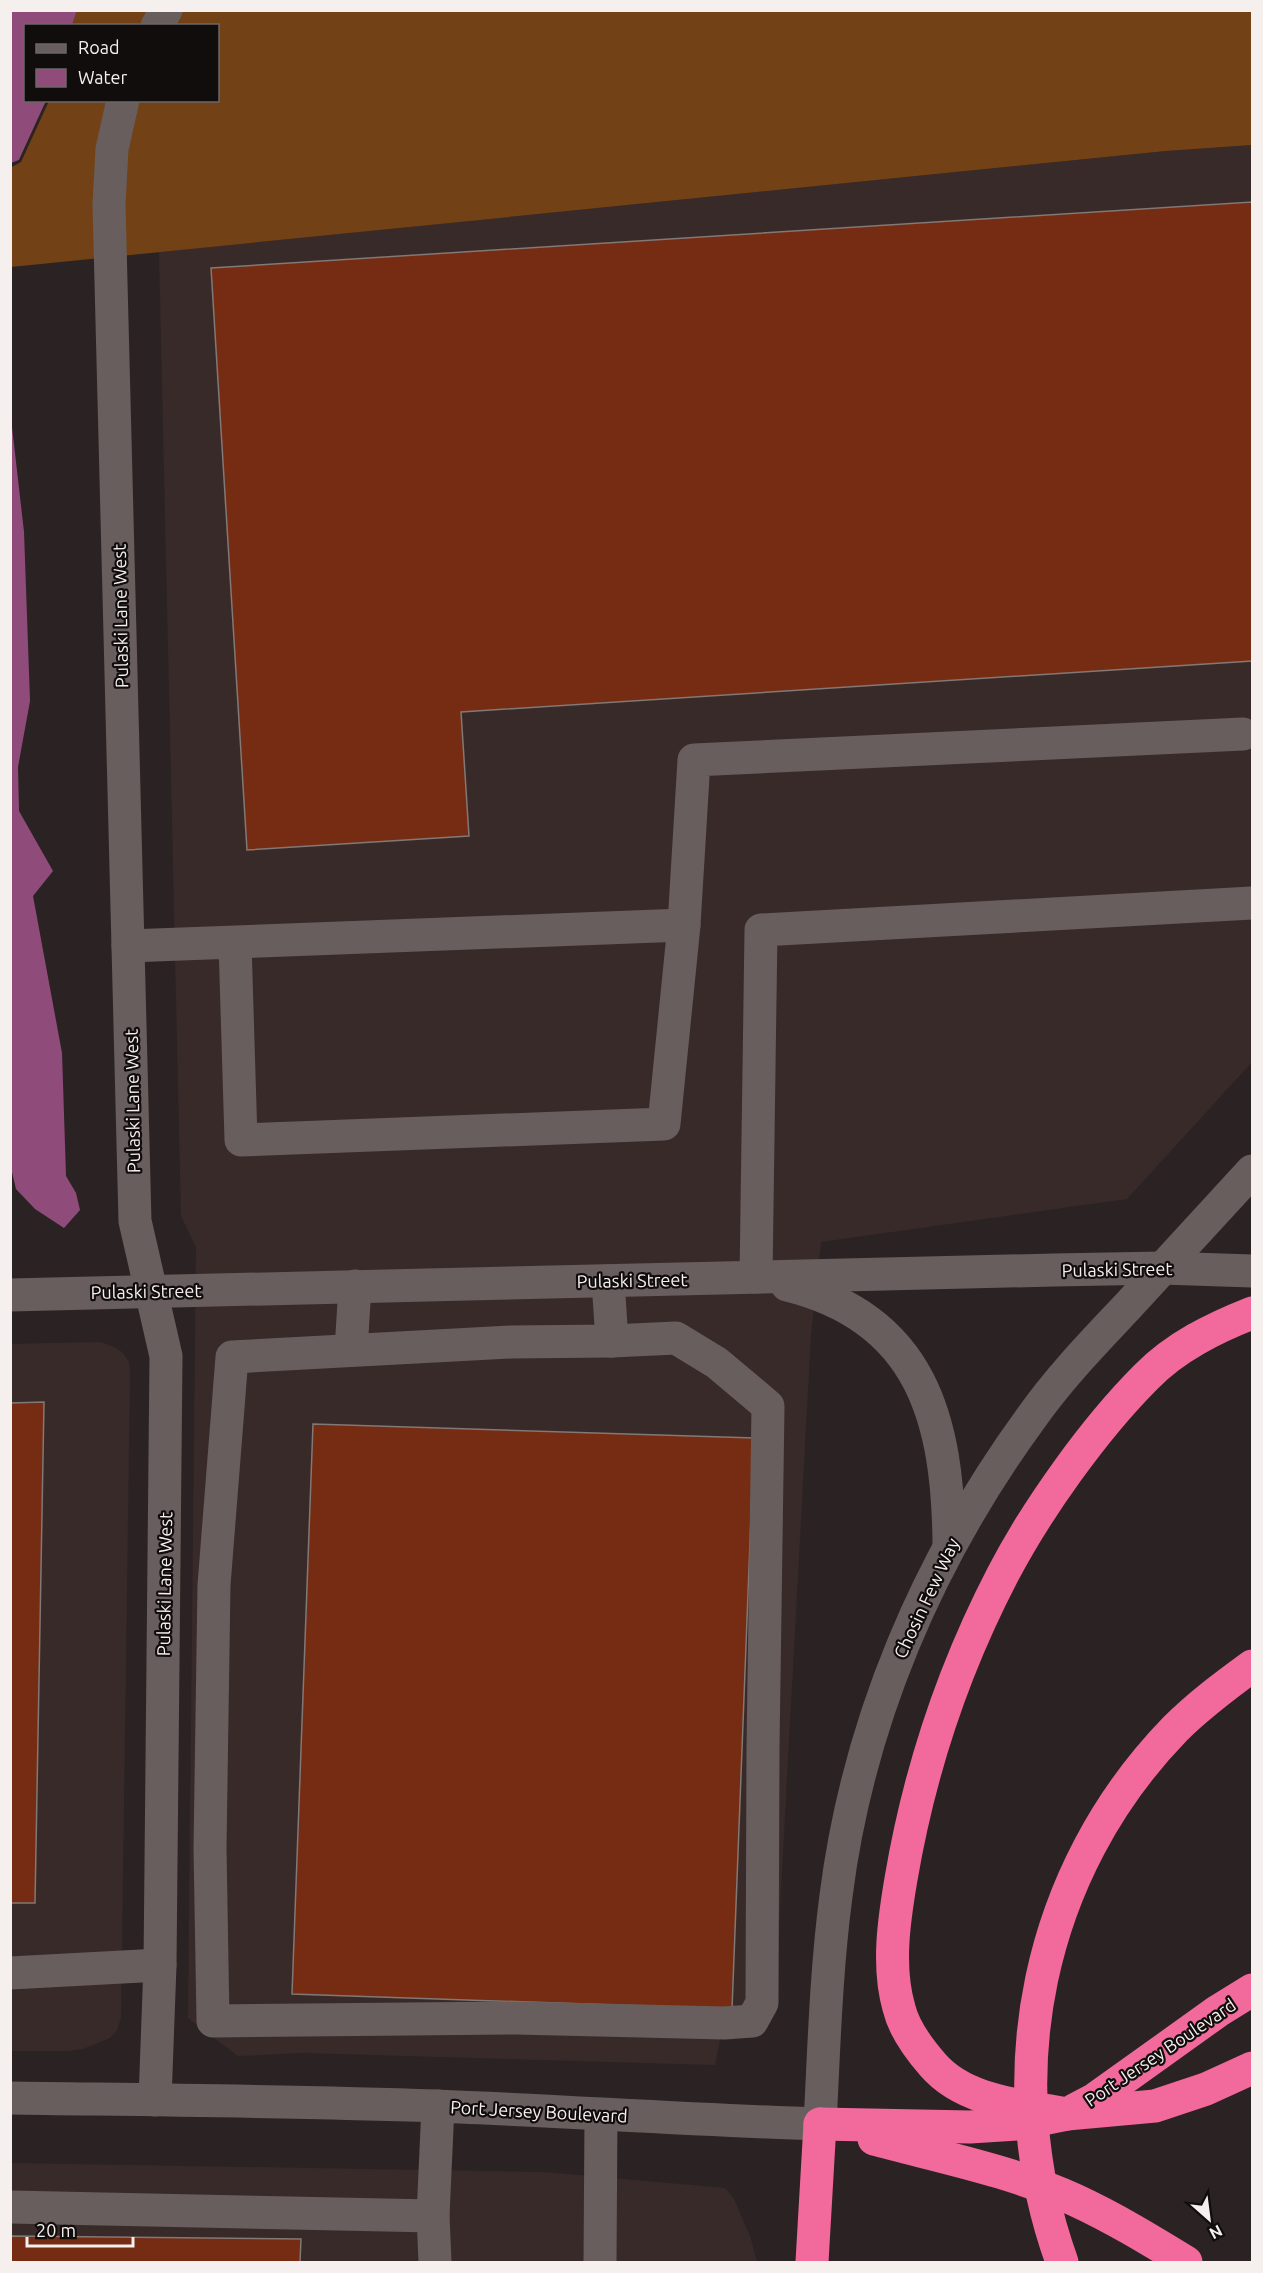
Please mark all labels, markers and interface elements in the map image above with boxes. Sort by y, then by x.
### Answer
legend [24,24,219,102]
text: Road [78,37,120,57]
text: Water [78,67,128,87]
street label: Pulaski Lane West [109,544,131,688]
street label: Pulaski Lane West [121,1029,143,1173]
street label: Pulaski Street [1061,1258,1173,1280]
street label: Pulaski Street [576,1269,688,1291]
street label: Pulaski Street [90,1280,202,1302]
street label: Pulaski Lane West [153,1512,175,1656]
street label: Chosin Few Way [889,1535,963,1661]
street label: Port Jersey Boulevard [1081,1994,1239,2110]
street label: Port Jersey Boulevard [450,2096,628,2126]
north arrow [1179,2189,1239,2249]
scale bar [27,2210,134,2248]
text: 20 m [36,2220,76,2240]
text: N [1207,2221,1226,2243]

